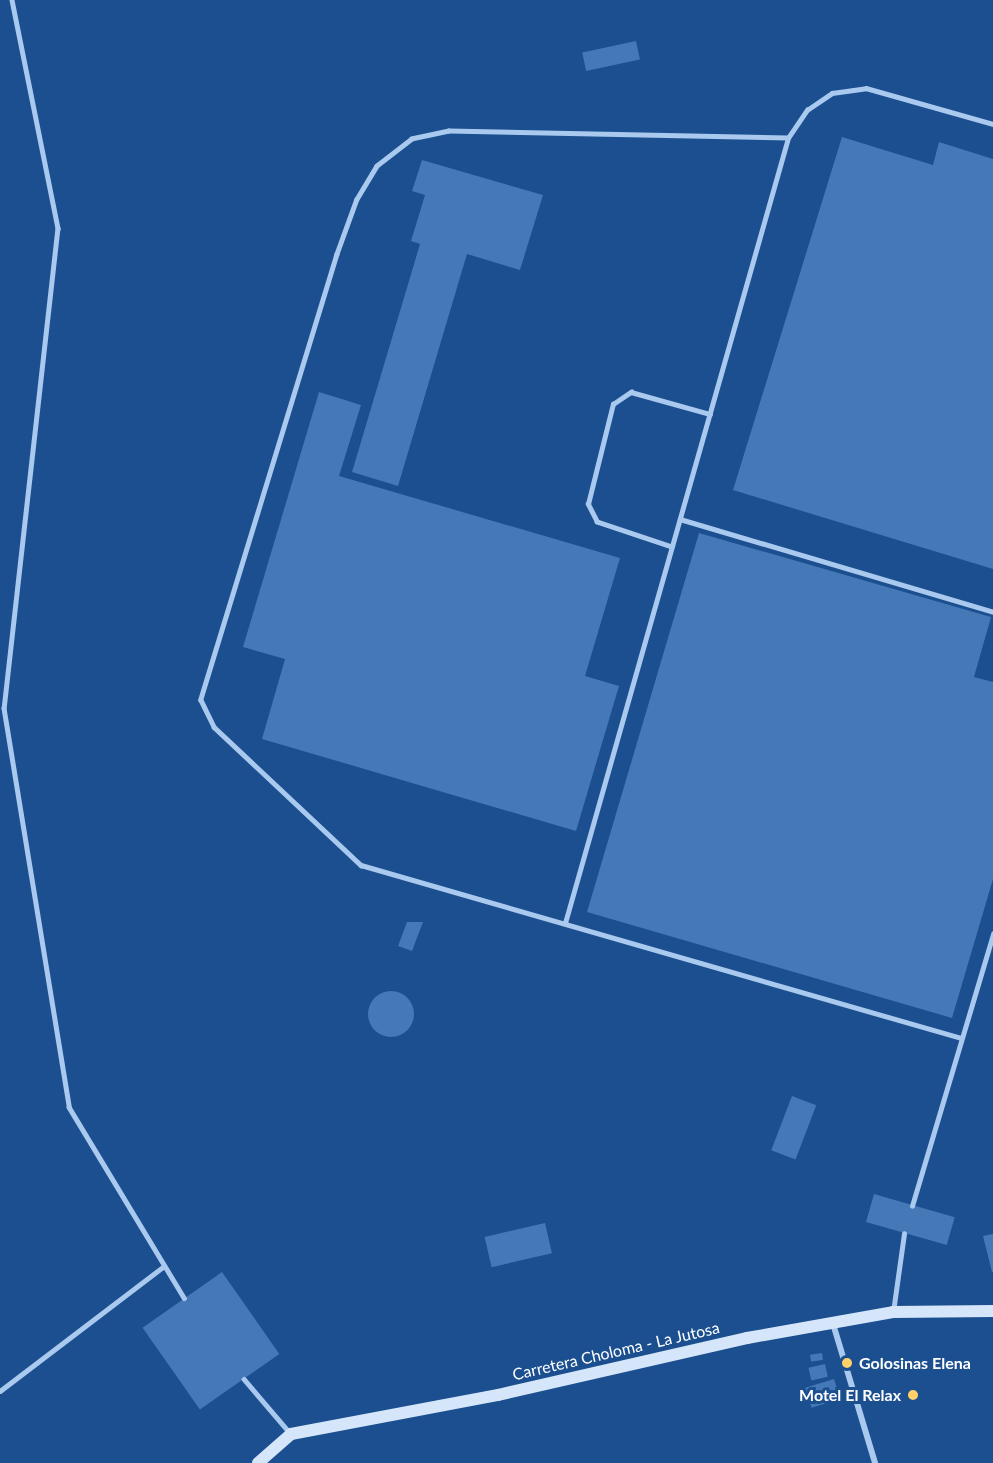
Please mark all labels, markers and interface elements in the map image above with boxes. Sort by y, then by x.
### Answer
street label: Carretera Choloma - La Jutosa [510,1318,722,1384]
place label: Golosinas Elena [859,1353,971,1373]
marker: Golosinas Elena [840,1356,854,1370]
place label: Motel El Relax [799,1385,901,1405]
marker: Motel El Relax [906,1388,920,1402]

